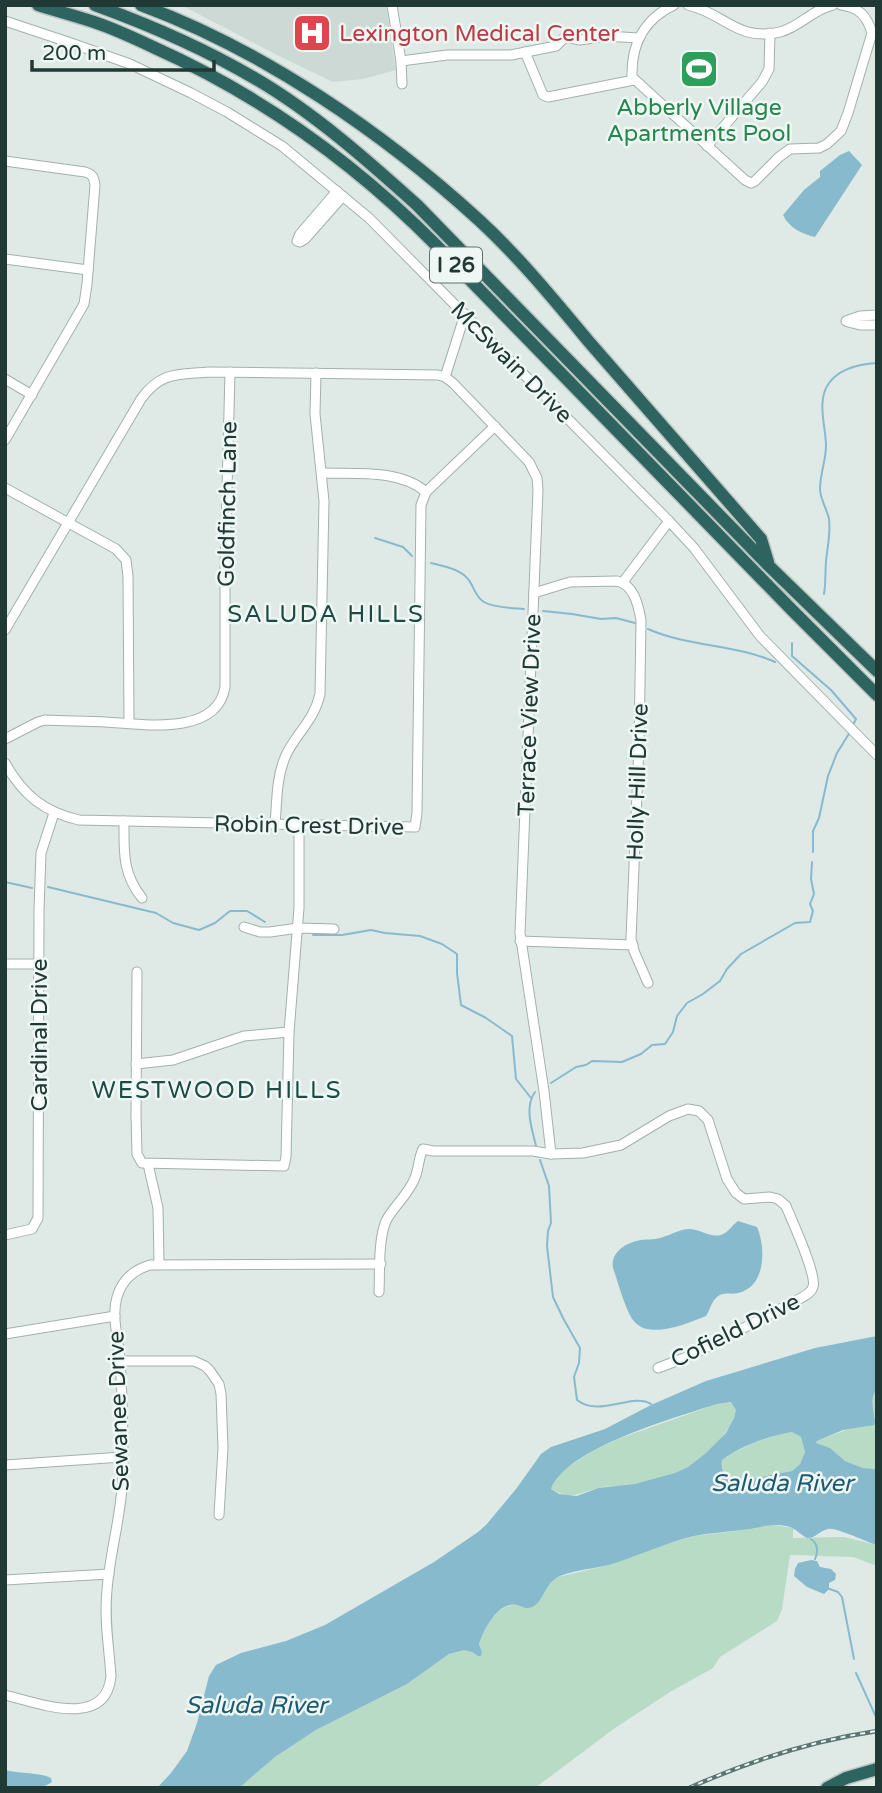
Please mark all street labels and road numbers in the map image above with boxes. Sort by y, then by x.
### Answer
road number: I 26 [430,247,482,282]
street label: McSwain Drive [445,296,578,429]
street label: Goldfinch Lane [213,421,243,587]
street label: Terrace View Drive [512,613,548,817]
street label: Holly Hill Drive [621,703,655,861]
street label: Robin Crest Drive [214,810,404,842]
street label: Cardinal Drive [26,959,54,1111]
street label: Cofield Drive [666,1288,805,1374]
street label: Sewanee Drive [102,1330,136,1492]

